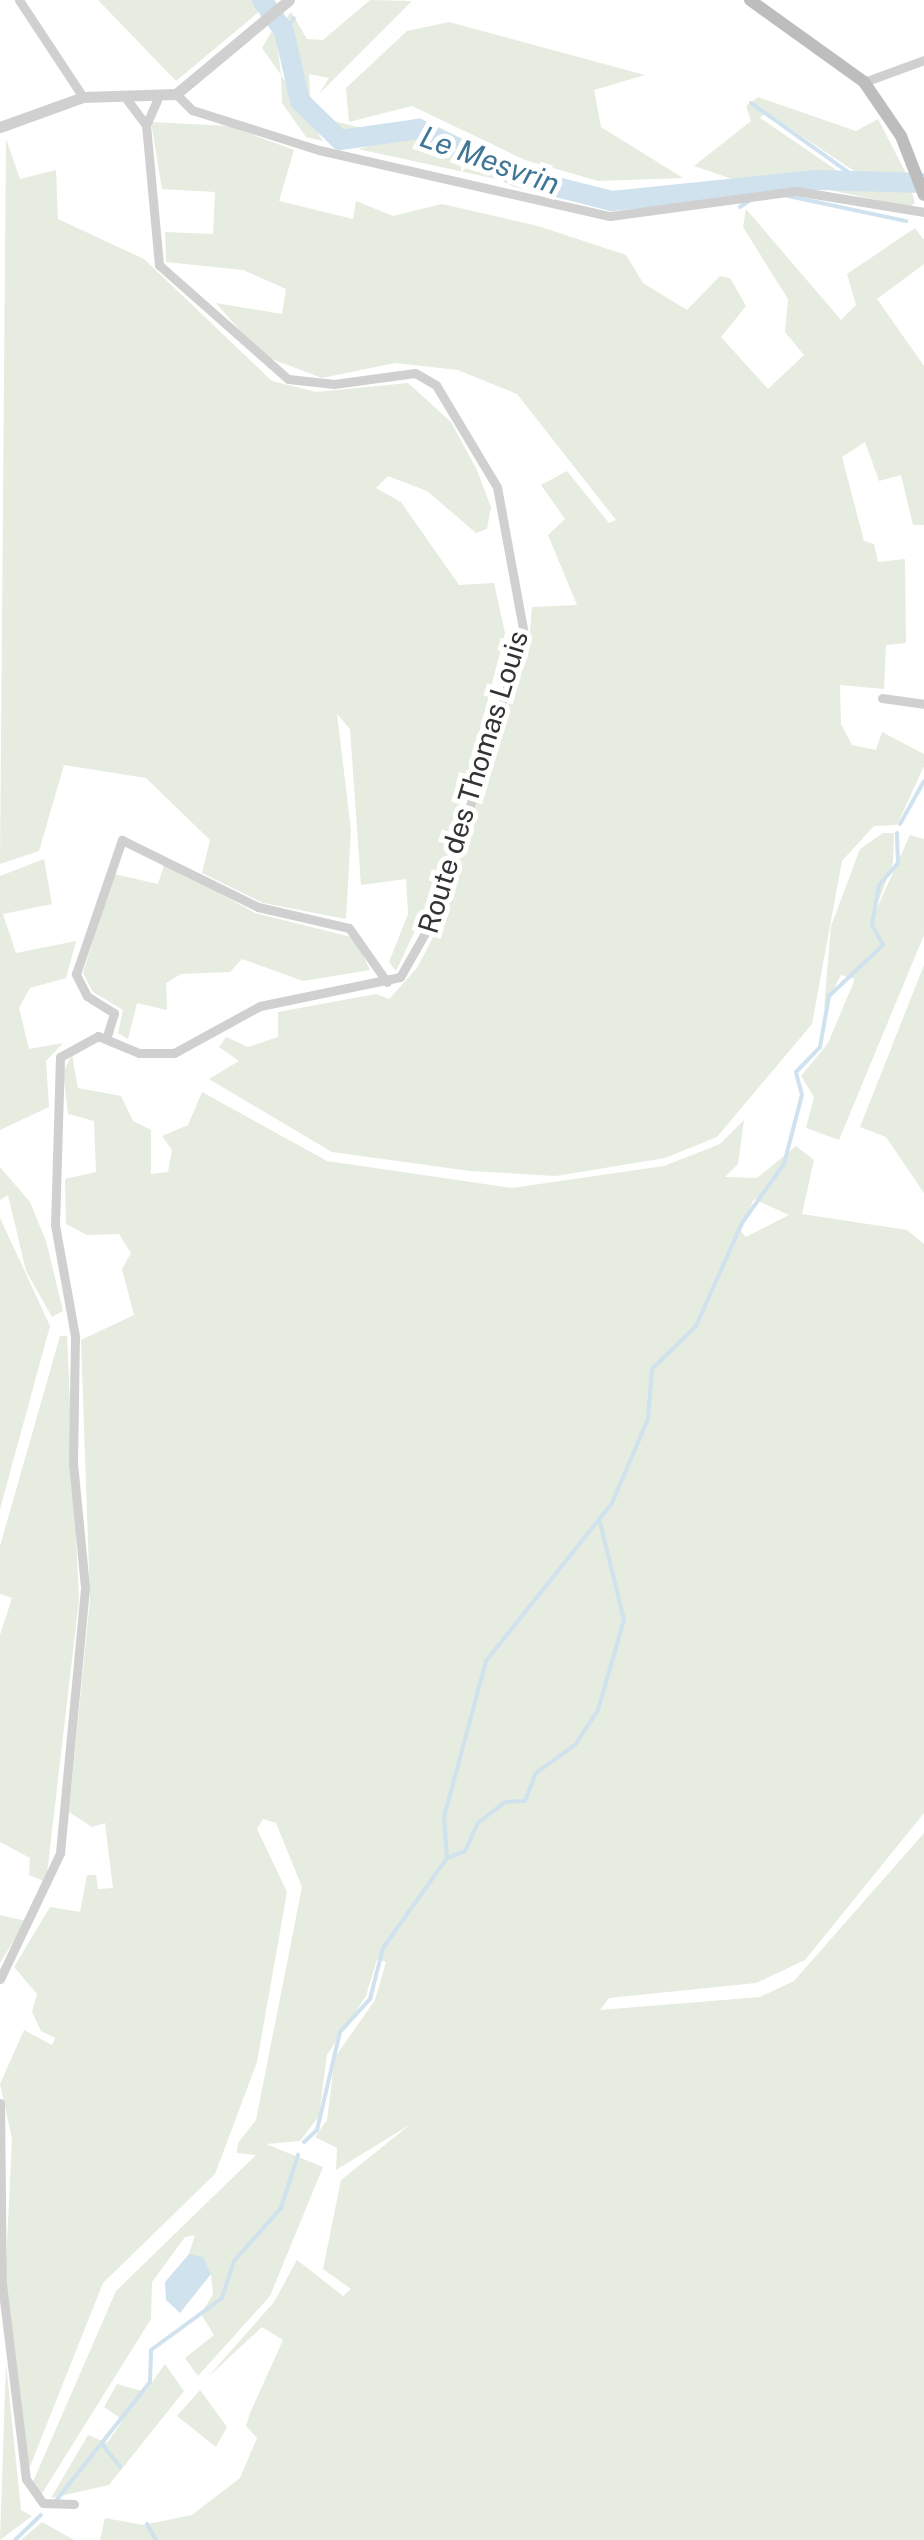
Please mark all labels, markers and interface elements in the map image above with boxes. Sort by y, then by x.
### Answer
water label: Le Mesvrin [415,118,565,202]
street label: Route des Thomas Louis [411,626,535,938]

